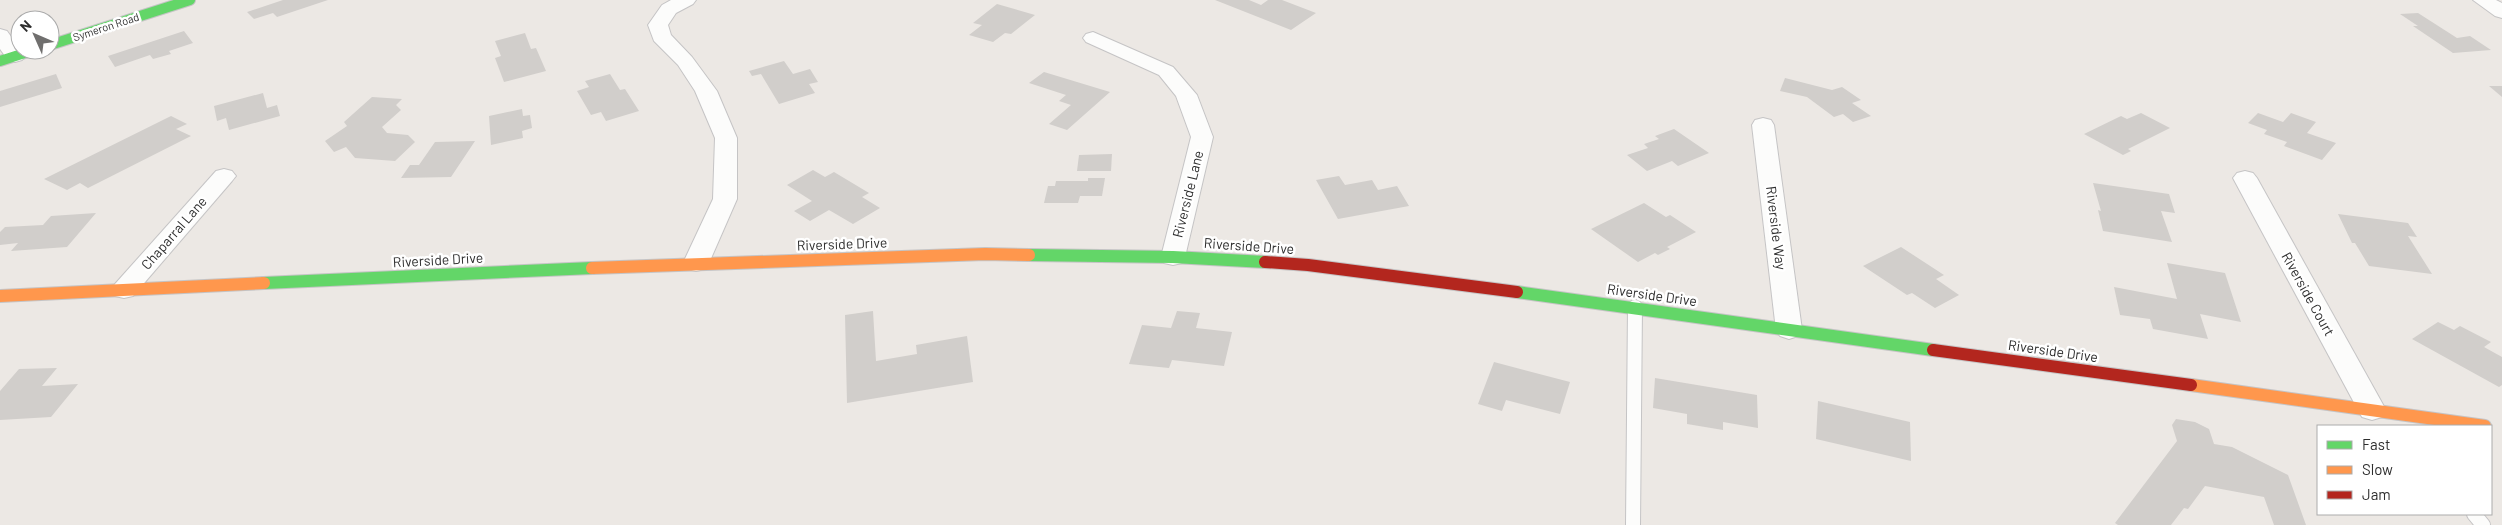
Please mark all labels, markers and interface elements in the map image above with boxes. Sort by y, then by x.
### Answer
north arrow [10,10,60,60]
street label: Symeron Road [71,10,141,43]
text: N [16,16,35,35]
street label: Riverside Lane [1168,149,1207,239]
street label: Riverside Way [1763,185,1790,271]
street label: Chaparral Lane [137,193,210,273]
street label: Riverside Drive [796,233,887,254]
street label: Riverside Drive [1203,234,1295,257]
street label: Riverside Drive [392,249,484,270]
street label: Riverside Court [2278,249,2338,339]
street label: Riverside Drive [1606,280,1698,309]
street label: Riverside Drive [2007,336,2099,365]
legend [2317,425,2492,515]
text: Fast [2362,435,2390,453]
text: Slow [2362,460,2393,478]
text: Jam [2362,485,2391,503]

